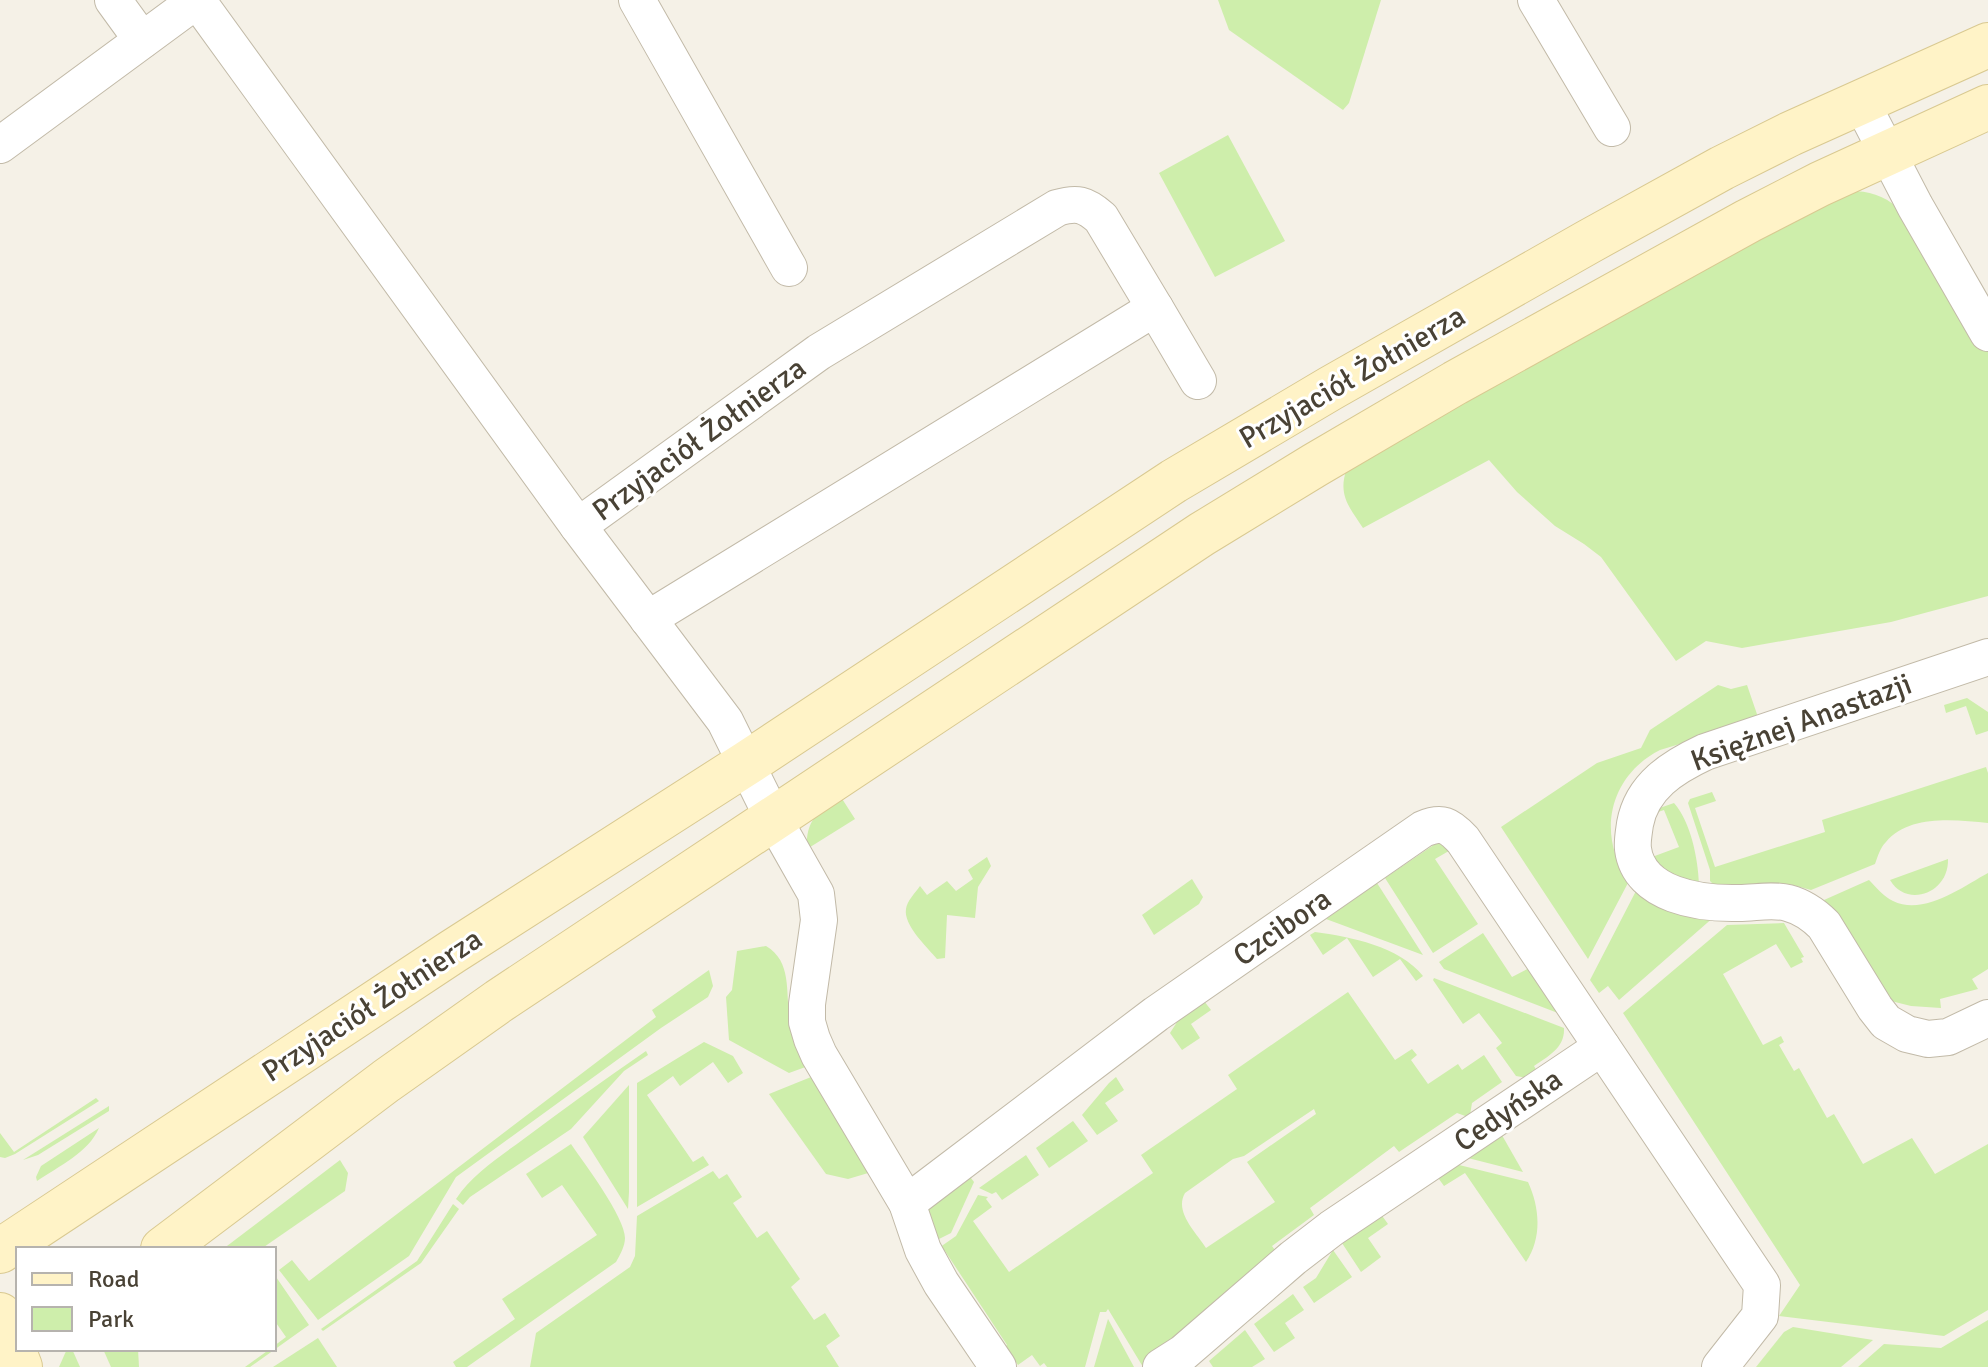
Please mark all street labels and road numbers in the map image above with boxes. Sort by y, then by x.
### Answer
street label: Przyjaciół Żołnierza [1233,298,1472,457]
street label: Przyjaciół Żołnierza [585,350,813,529]
street label: Księżnej Anastazji [1686,665,1917,780]
street label: Czcibora [1226,880,1338,974]
street label: Przyjaciół Żołnierza [255,921,489,1090]
street label: Cedyńska [1447,1061,1569,1160]

